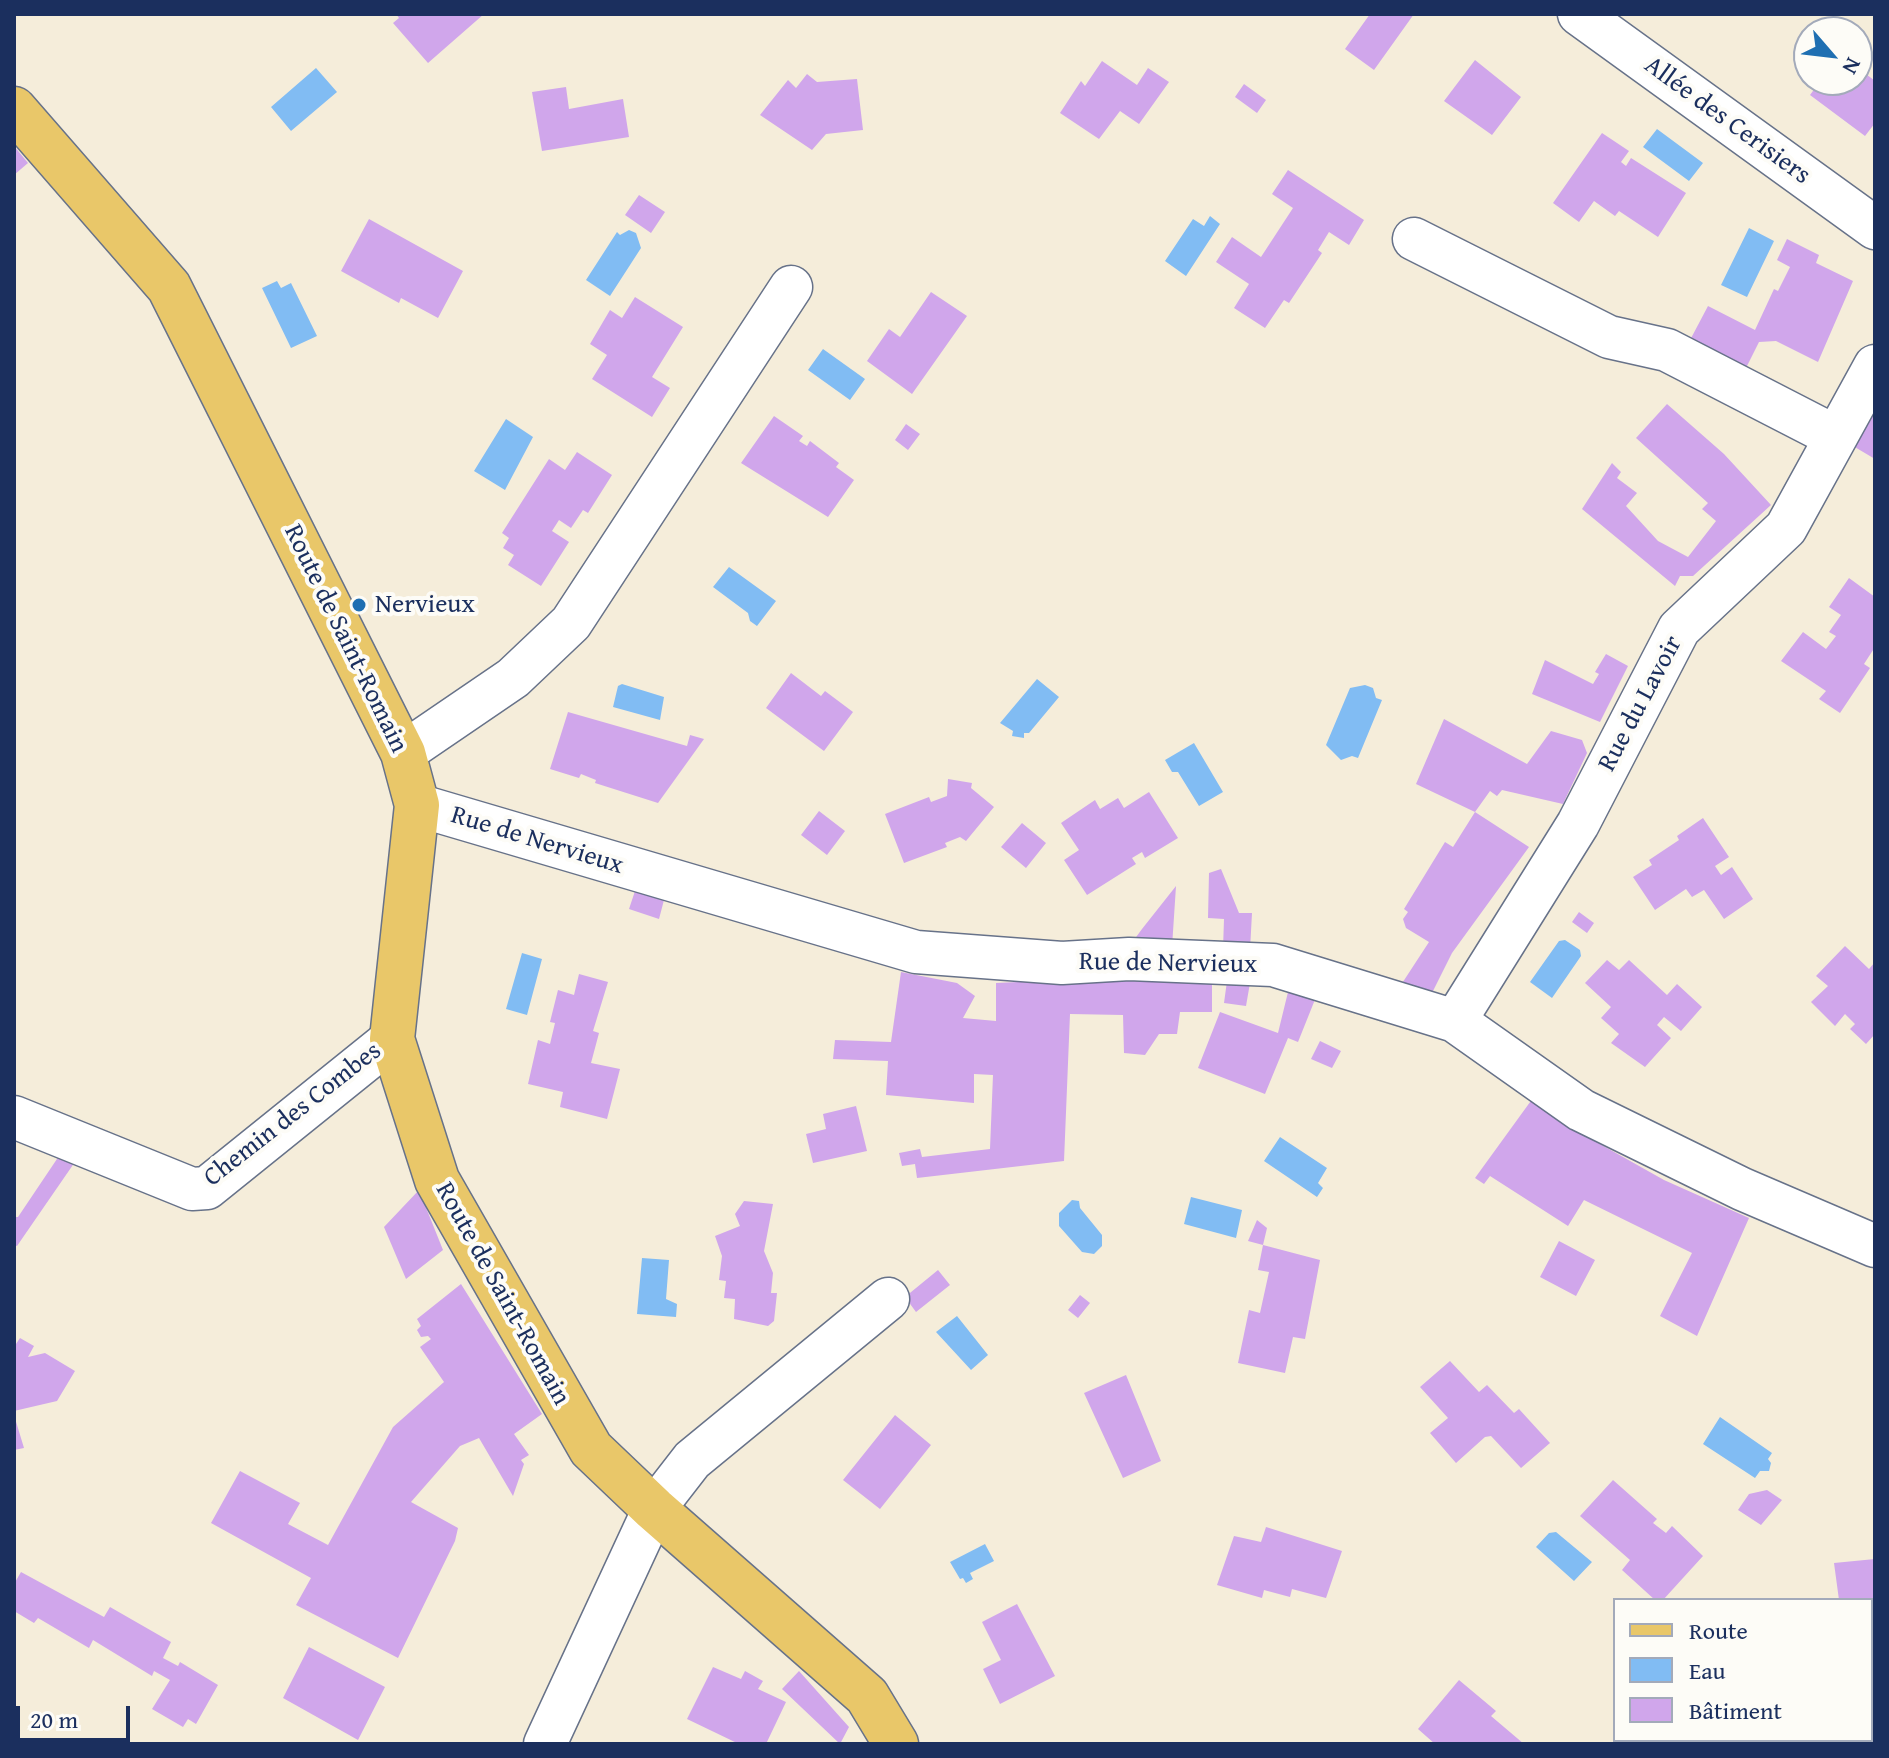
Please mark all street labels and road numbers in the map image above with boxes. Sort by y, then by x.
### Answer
street label: Allée des Cerisiers [1638,50,1816,192]
street label: Route de Saint-Romain [276,520,414,758]
street label: Rue du Lavoir [1592,631,1690,777]
street label: Rue de Nervieux [447,800,627,882]
street label: Rue de Nervieux [1079,947,1257,981]
street label: Chemin des Combes [198,1036,388,1194]
street label: Route de Saint-Romain [428,1177,576,1411]

